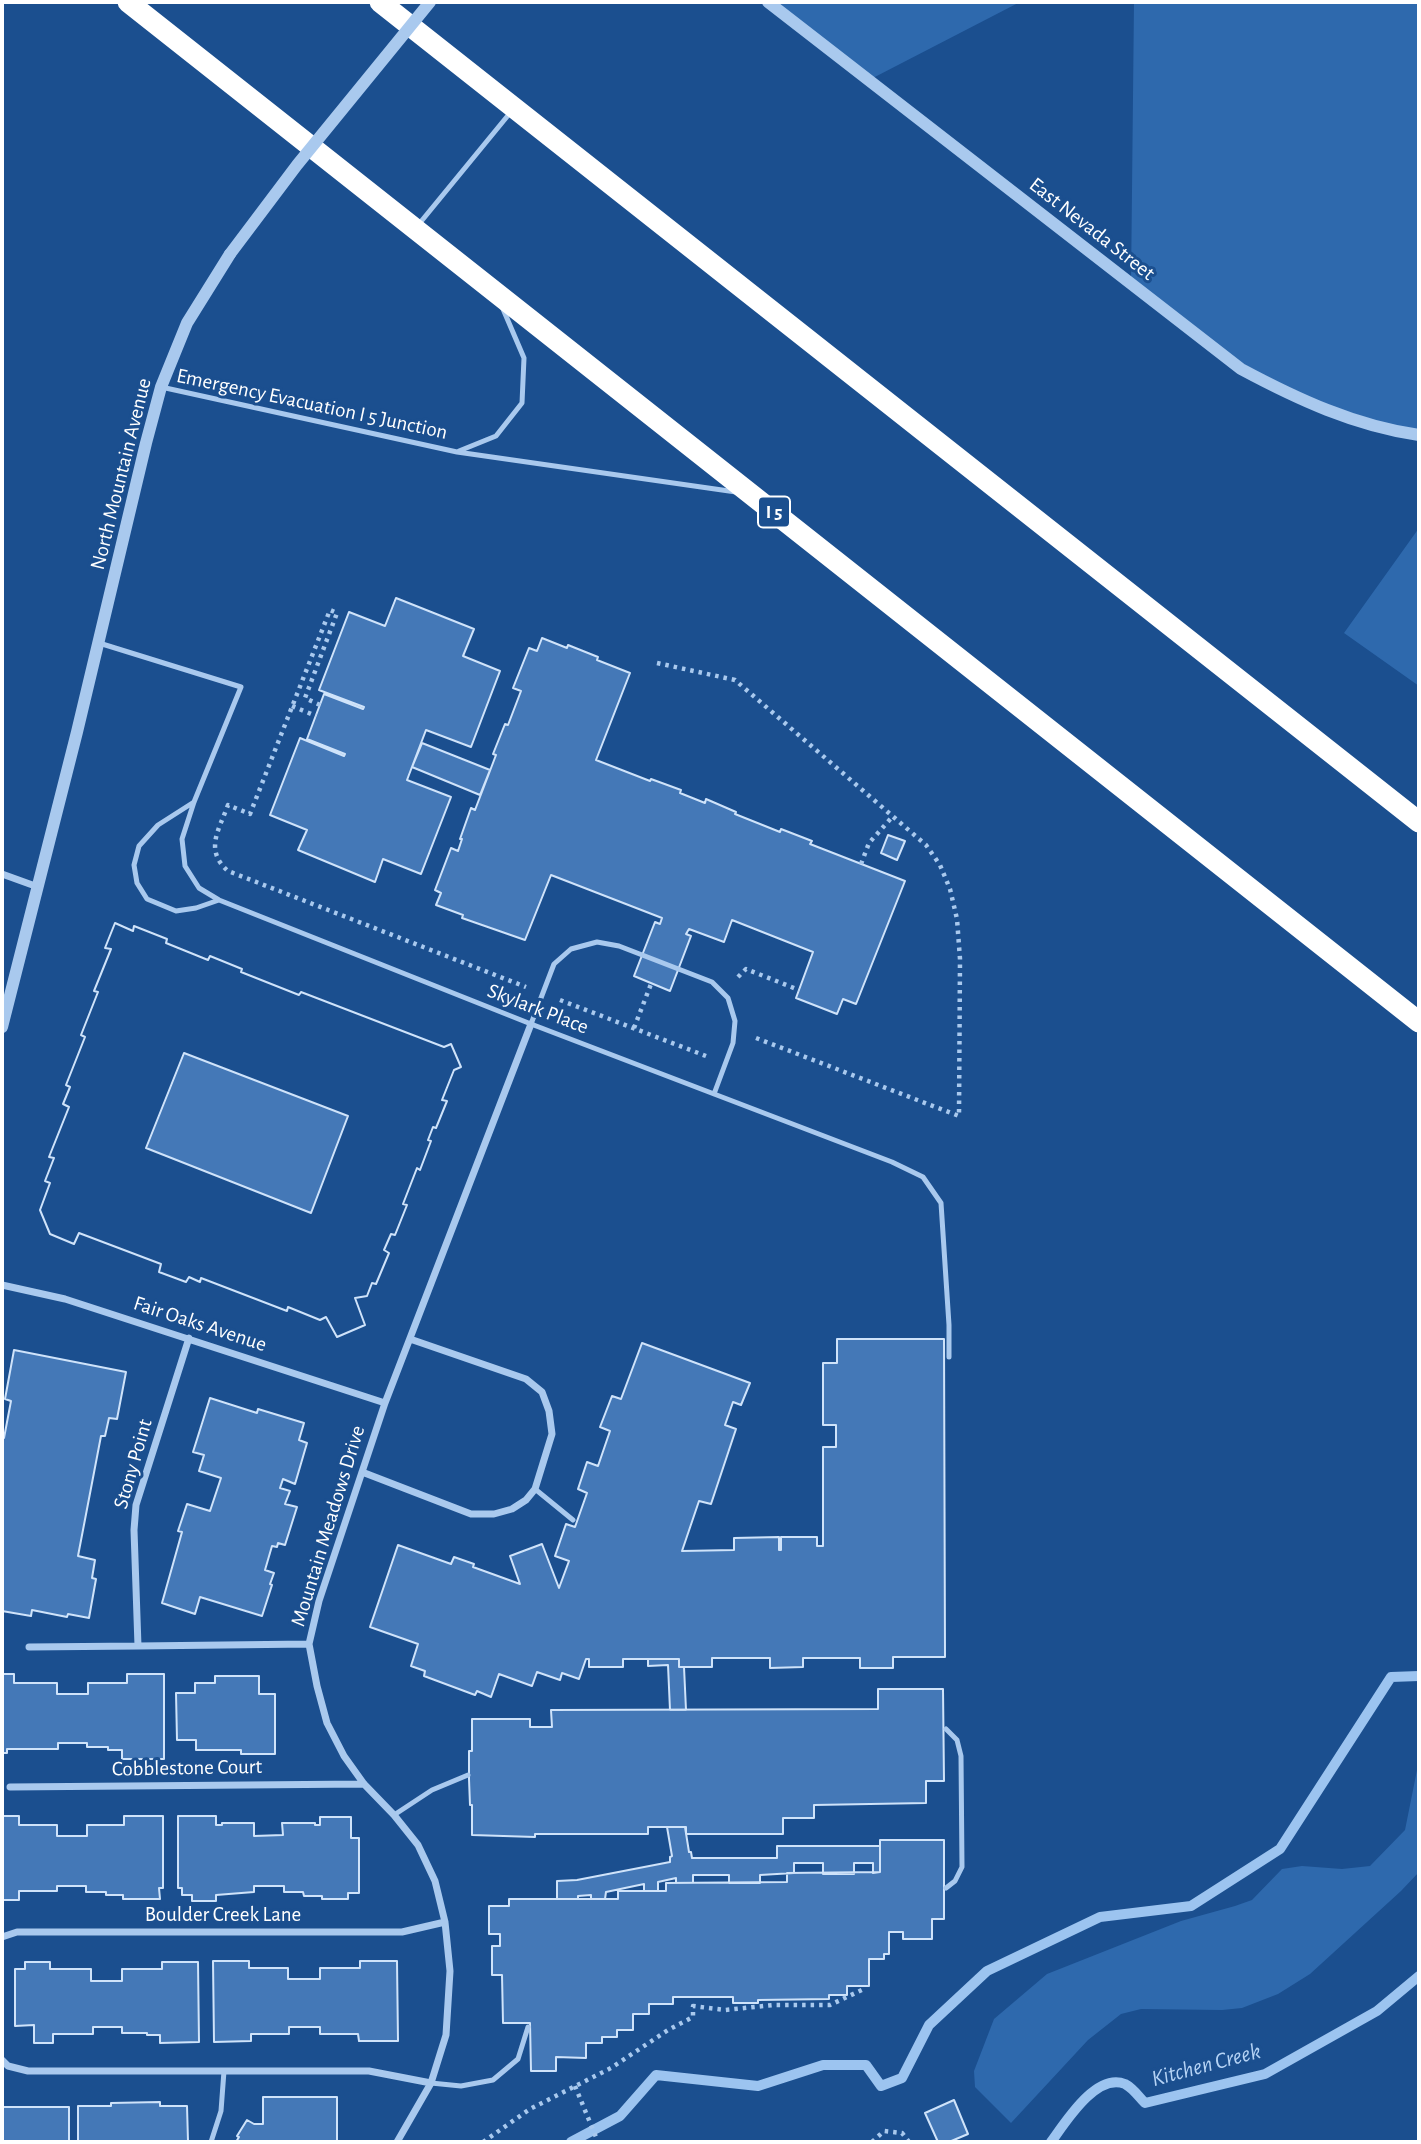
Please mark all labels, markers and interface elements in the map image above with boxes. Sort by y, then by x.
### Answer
street label: East Nevada Street [1024,172,1160,286]
street label: Emergency Evacuation I 5 Junction [174,363,450,445]
street label: North Mountain Avenue [85,376,157,572]
road number: I 5 [758,496,790,527]
street label: Skylark Place [484,978,592,1040]
street label: Fair Oaks Avenue [130,1291,270,1357]
street label: Stony Point [108,1416,158,1512]
street label: Mountain Meadows Drive [285,1422,371,1630]
street label: Cobblestone Court [112,1754,262,1782]
street label: Boulder Creek Lane [145,1902,301,1928]
water label: Kitchen Creek [1148,2037,1264,2093]

